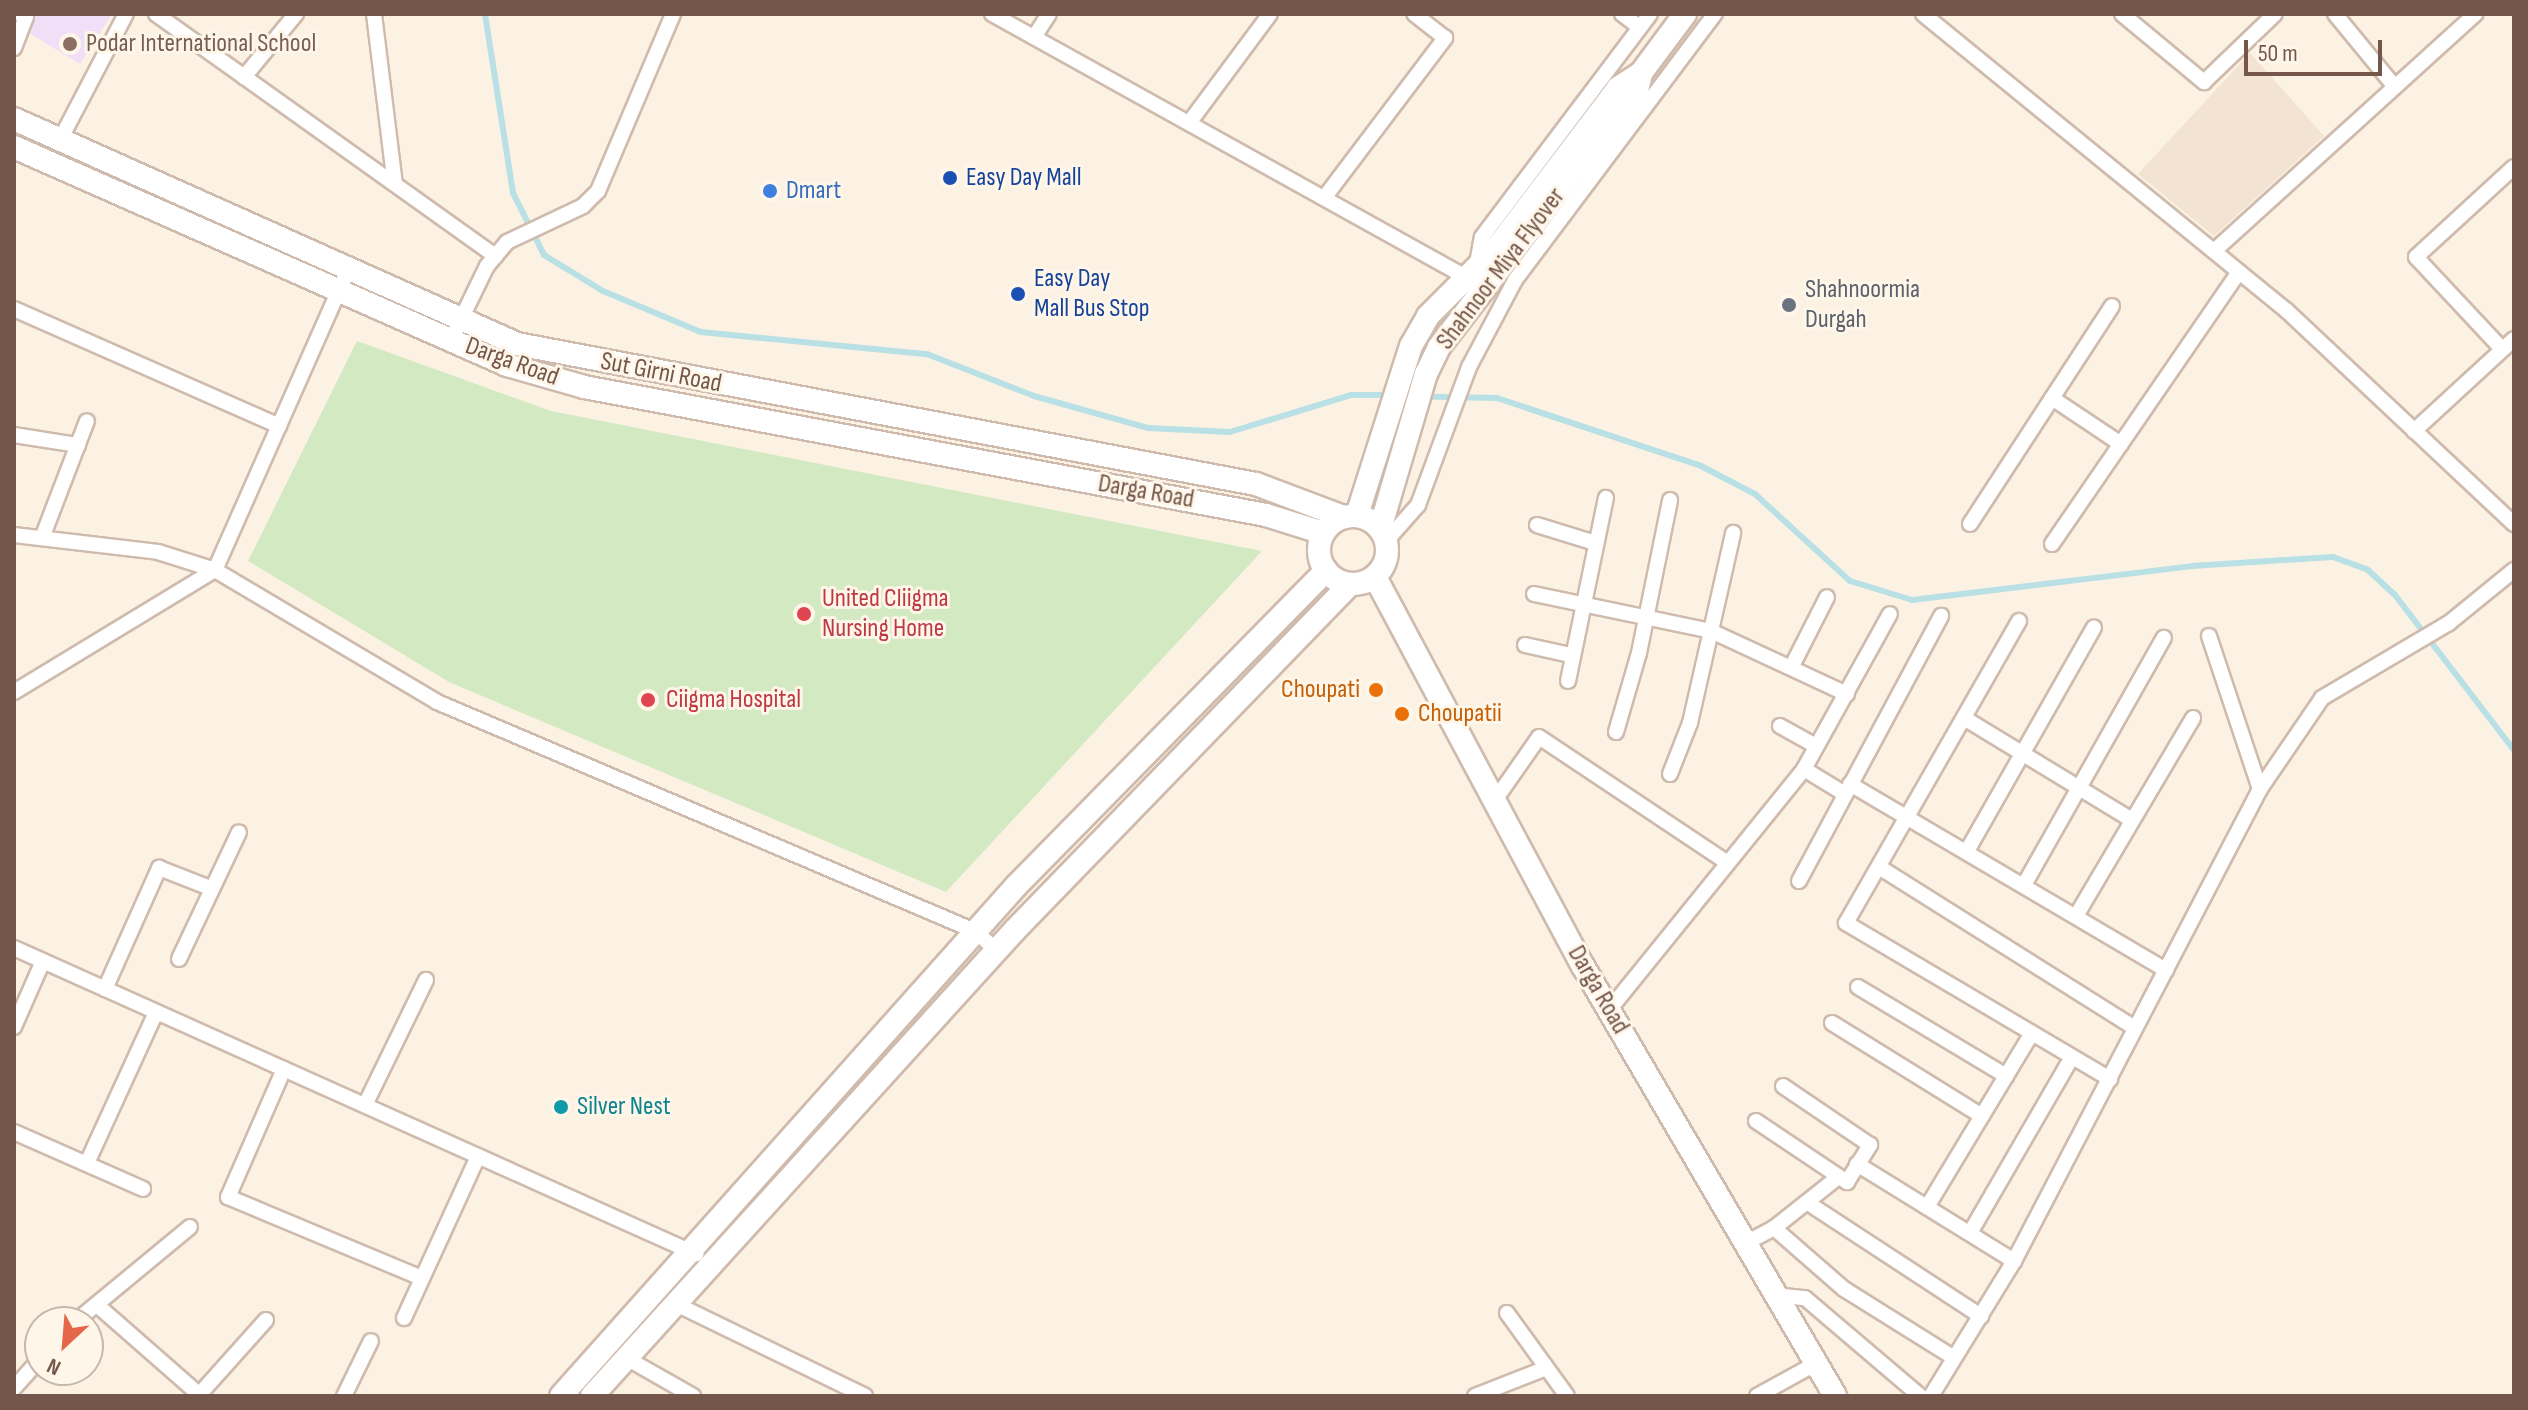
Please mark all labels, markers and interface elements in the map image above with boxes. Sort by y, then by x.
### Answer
scale bar [2248,24,2386,74]
place label: Podar International School [86,28,316,60]
marker: Podar International School [61,35,79,53]
text: 50 m [2258,39,2298,68]
place label: Easy Day Mall [966,162,1081,194]
marker: Easy Day Mall [941,169,959,187]
place label: Dmart [786,175,841,207]
marker: Dmart [761,182,779,200]
street label: Shahnoor Miya Flyover [1430,182,1572,356]
place label: Easy Day Mall Bus Stop [1034,263,1150,324]
place label: Shahnoormia Durgah [1805,274,1920,336]
marker: Easy Day Mall Bus Stop [1009,285,1027,303]
marker: Shahnoormia Durgah [1780,296,1798,314]
street label: Darga Road [461,331,563,393]
street label: Sut Girni Road [598,346,724,400]
street label: Darga Road [1096,468,1196,516]
place label: United CIiigma Nursing Home [822,583,949,644]
marker: United CIiigma Nursing Home [793,603,815,625]
place label: Choupati [1281,674,1360,706]
marker: Choupati [1367,681,1385,699]
place label: Ciigma Hospital [666,684,801,716]
marker: Ciigma Hospital [637,689,659,711]
place label: Choupatii [1418,698,1502,730]
marker: Choupatii [1393,705,1411,723]
street label: Darga Road [1560,940,1636,1040]
place label: Silver Nest [577,1091,671,1123]
marker: Silver Nest [552,1098,570,1116]
north arrow [24,1306,104,1386]
text: N [43,1352,65,1381]

